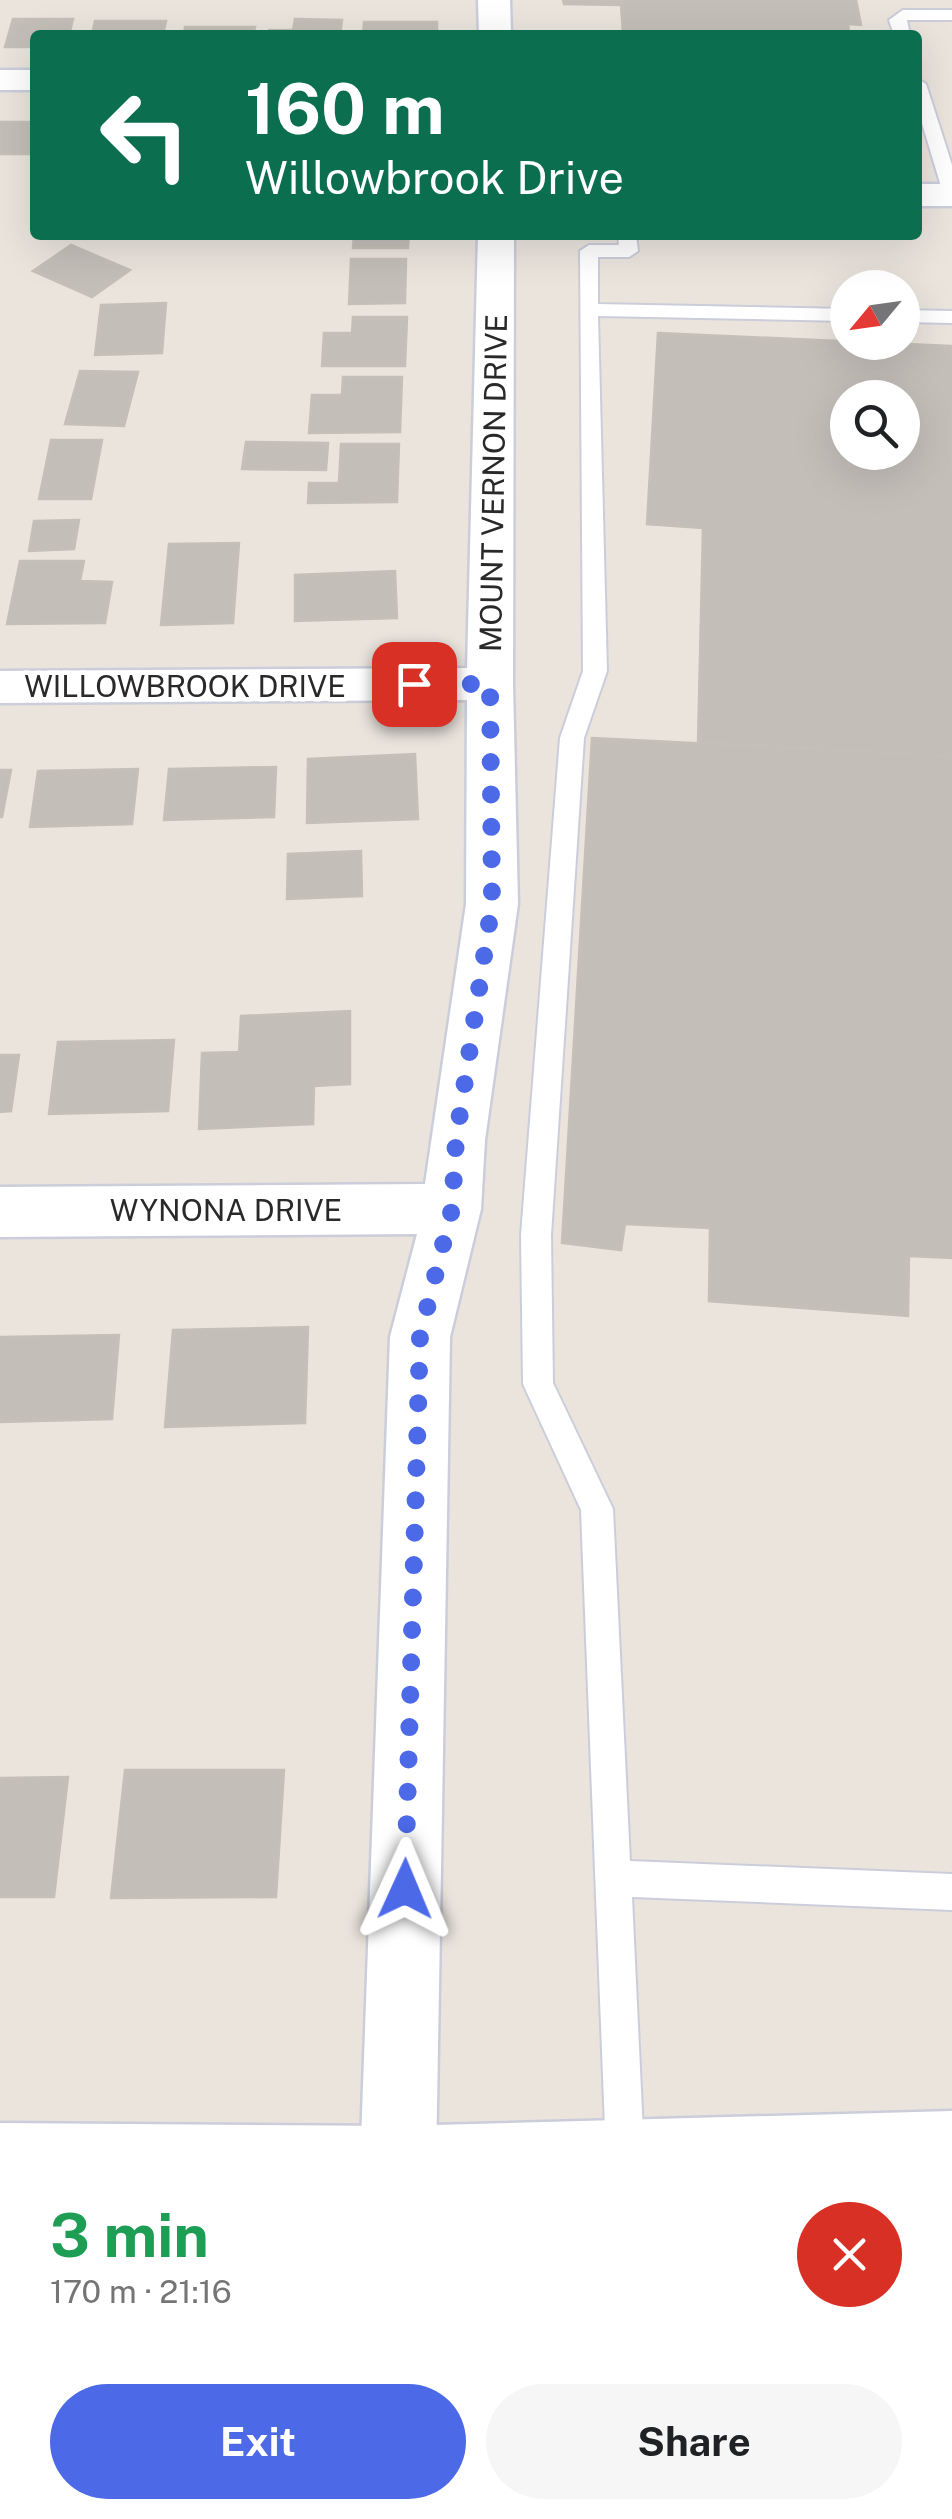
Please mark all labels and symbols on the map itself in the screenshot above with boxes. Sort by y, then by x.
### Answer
north arrow [830,270,920,360]
street label: MOUNT VERNON DRIVE [472,314,514,652]
pin [372,642,457,727]
street label: WILLOWBROOK DRIVE [24,668,346,704]
street label: WYNONA DRIVE [110,1192,342,1228]
position arrow [353,1837,457,1941]

